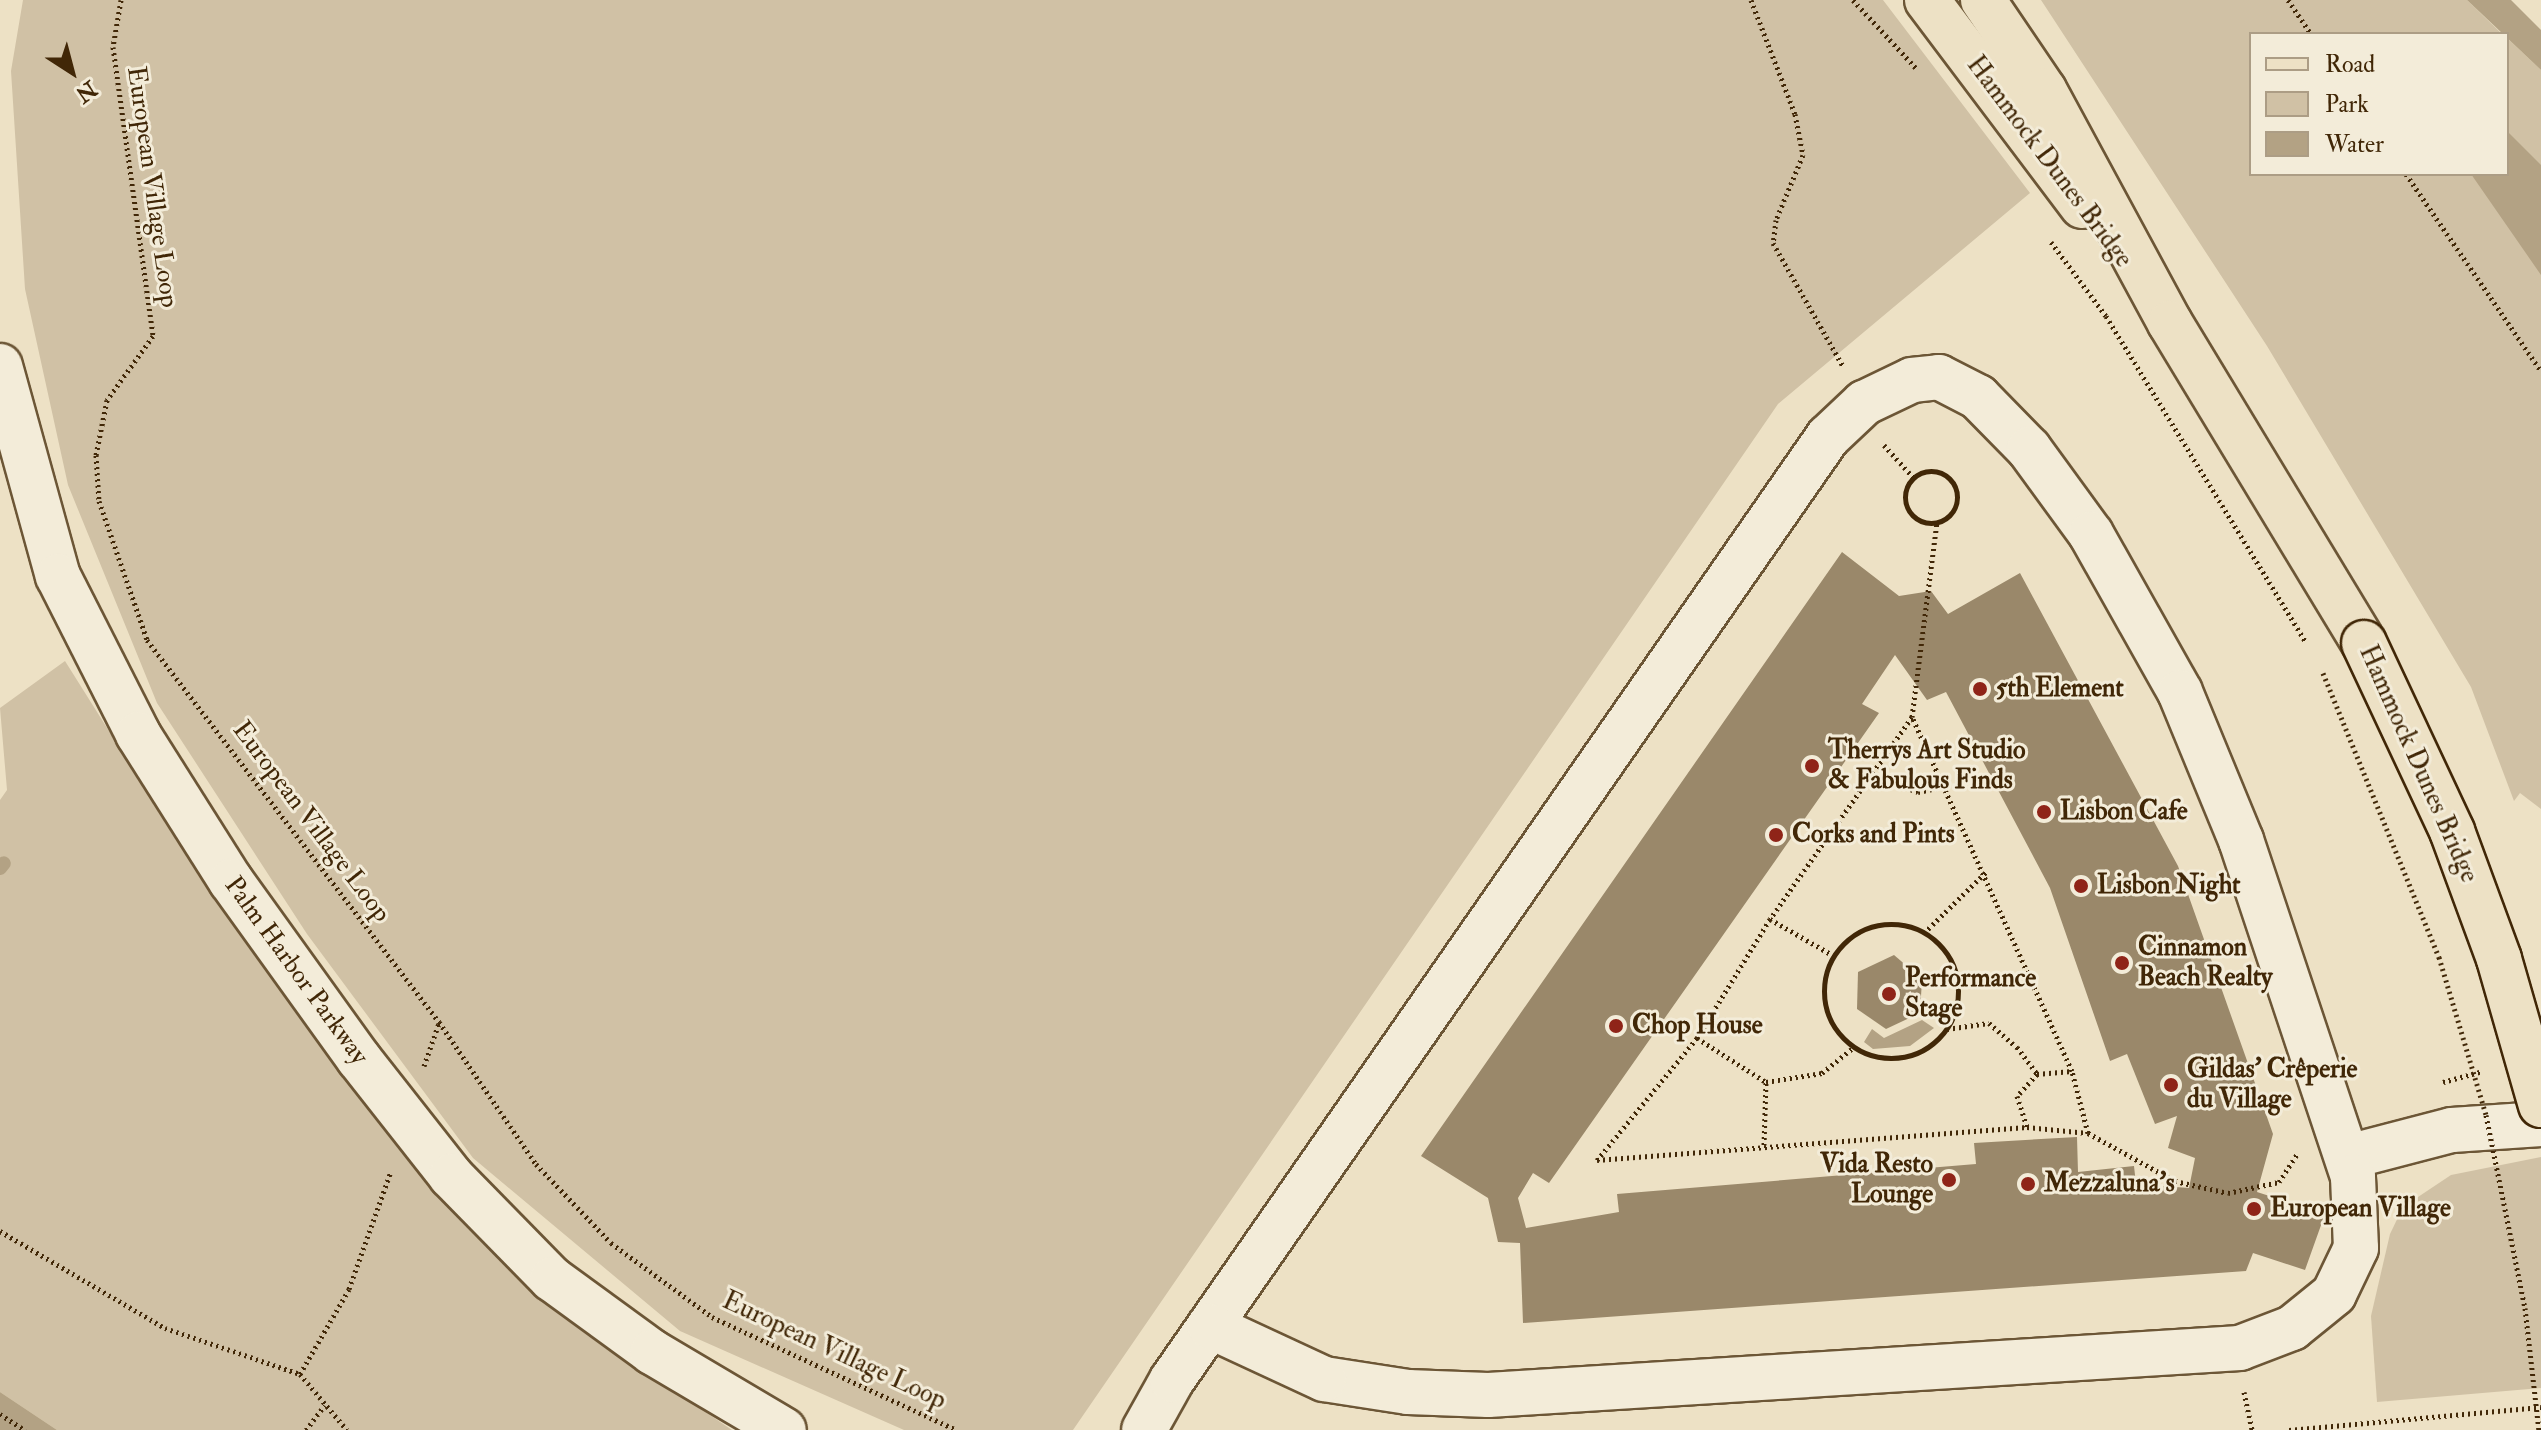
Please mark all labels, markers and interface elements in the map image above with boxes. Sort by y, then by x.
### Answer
north arrow [32,32,112,112]
legend [2249,32,2509,176]
text: Road [2325,49,2375,80]
street label: Hammock Dunes Bridge [1959,50,2139,274]
street label: European Village Loop [120,64,184,310]
text: N [70,74,102,109]
text: Park [2325,89,2369,120]
text: Water [2325,129,2384,160]
street label: Hammock Dunes Bridge [2352,641,2484,887]
place label: 5th Element [1996,673,2124,705]
marker: 5th Element [1971,680,1989,698]
street label: European Village Loop [225,715,397,929]
place label: Therrys Art Studio & Fabulous Finds [1828,735,2026,796]
marker: Therrys Art Studio & Fabulous Finds [1803,757,1821,775]
place label: Lisbon Cafe [2060,796,2188,828]
marker: Lisbon Cafe [2035,803,2053,821]
place label: Corks and Pints [1792,819,1955,851]
marker: Corks and Pints [1767,826,1785,844]
place label: Lisbon Night [2097,870,2241,902]
street label: Palm Harbor Parkway [217,871,375,1071]
marker: Lisbon Night [2072,877,2090,895]
place label: Cinnamon Beach Realty [2138,932,2273,994]
marker: Cinnamon Beach Realty [2113,954,2131,972]
place label: Performance Stage [1905,963,2036,1024]
marker: Performance Stage [1880,985,1898,1003]
place label: Chop House [1632,1010,1763,1042]
marker: Chop House [1607,1017,1625,1035]
place label: Gildas' Crêperie du Village [2187,1054,2357,1116]
marker: Gildas' Crêperie du Village [2162,1076,2180,1094]
place label: Vida Resto Lounge [1820,1149,1933,1210]
place label: Mezzaluna's [2044,1168,2175,1200]
marker: Vida Resto Lounge [1940,1171,1958,1189]
marker: Mezzaluna's [2019,1175,2037,1193]
place label: European Village [2270,1193,2451,1225]
marker: European Village [2245,1200,2263,1218]
street label: European Village Loop [717,1285,951,1417]

